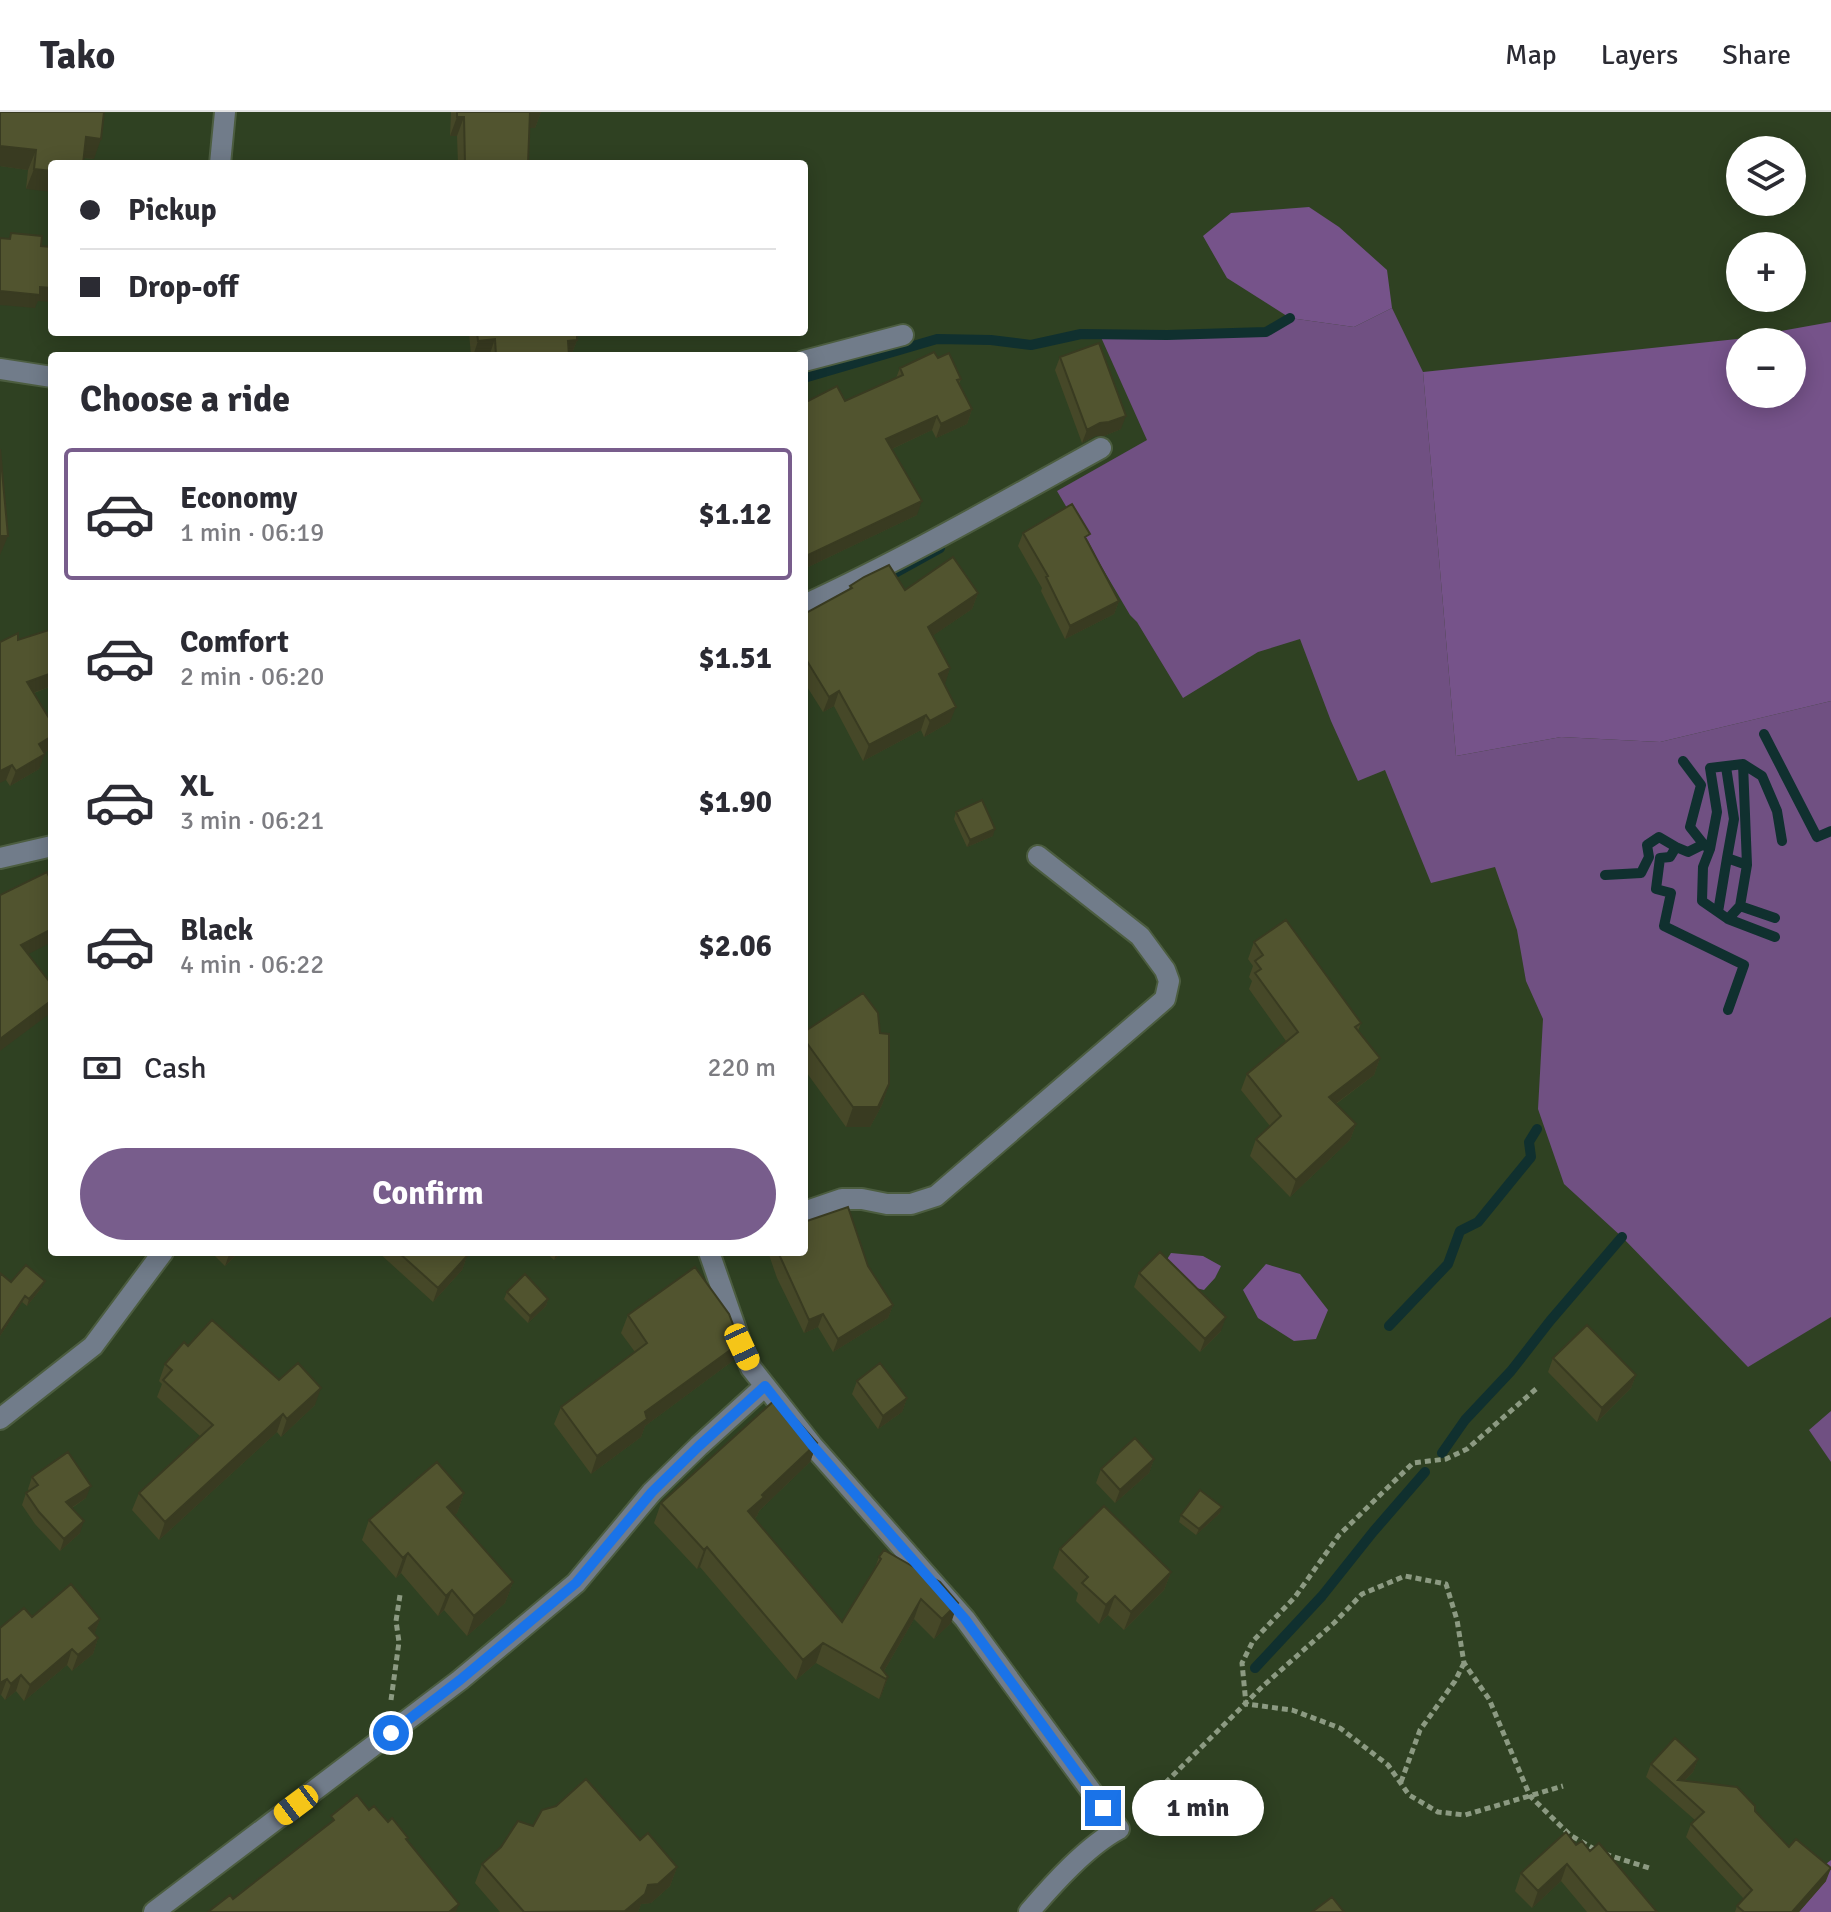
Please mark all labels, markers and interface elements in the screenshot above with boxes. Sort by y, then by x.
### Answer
text: Tako [40,32,115,79]
text: Map [1505,38,1557,72]
text: Layers [1601,38,1678,72]
text: Share [1722,38,1791,72]
map controls [1726,136,1806,408]
button: layers [1726,136,1806,216]
text: Pickup [128,192,217,229]
button: + [1726,232,1806,312]
text: Drop-off [128,269,238,306]
button: − [1726,328,1806,408]
text: Choose a ride [80,377,290,422]
icon: car [84,478,156,550]
text: Economy [180,480,297,517]
text: $1.12 [699,496,772,533]
text: 1 min · 06:19 [180,517,324,549]
icon: car [84,622,156,694]
text: Comfort [180,624,289,661]
text: $1.51 [699,640,772,677]
text: 2 min · 06:20 [180,661,324,693]
icon: car [84,766,156,838]
text: XL [180,768,214,805]
text: $1.90 [699,784,772,821]
text: 3 min · 06:21 [180,805,324,837]
icon: car [84,910,156,982]
text: Black [180,912,253,949]
text: $2.06 [699,928,772,965]
text: 4 min · 06:22 [180,949,324,981]
icon: cash [80,1046,124,1090]
text: Cash [144,1050,207,1087]
text: 220 m [707,1052,776,1084]
button: Confirm [80,1148,776,1240]
car [721,1320,763,1374]
route start [373,1715,409,1751]
callout: 1 min [1131,1780,1263,1836]
car [270,1781,322,1829]
route end [1085,1790,1121,1826]
text: 1 min [1167,1792,1229,1824]

